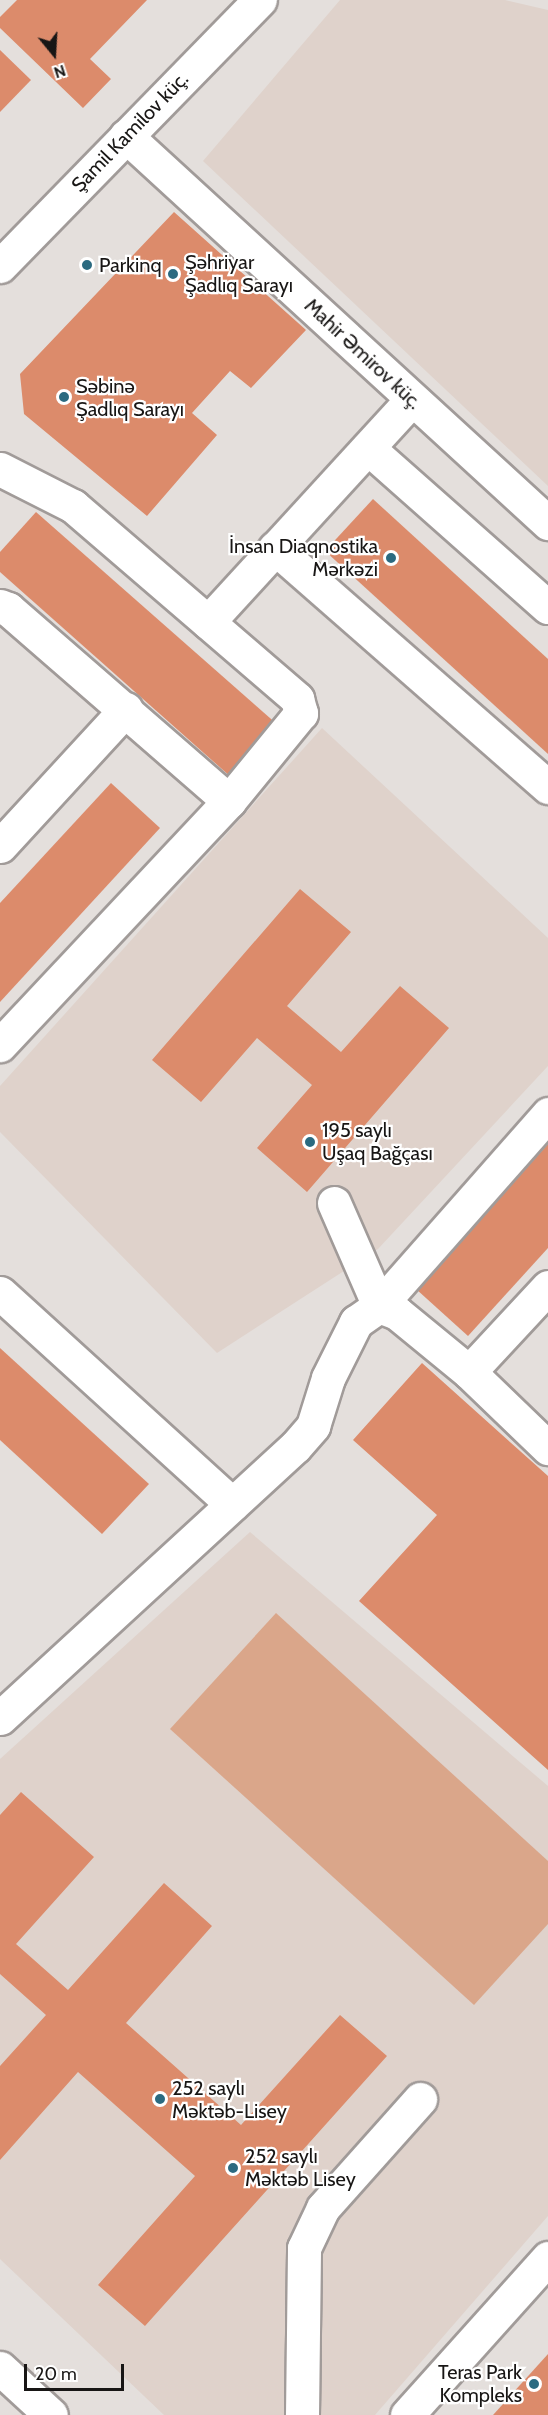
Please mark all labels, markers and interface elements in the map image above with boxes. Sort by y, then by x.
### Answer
north arrow [24,24,84,84]
text: N [51,61,68,82]
street label: Şamil Kamilov küç. [67,67,193,197]
place label: Şəhriyar Şadlıq Sarayı [185,250,293,297]
place label: Parkinq [99,253,162,277]
marker: Parkinq [80,258,94,272]
marker: Şəhriyar Şadlıq Sarayı [166,267,180,281]
street label: Mahir Əmirov küç. [299,294,427,414]
place label: Səbinə Şadlıq Sarayı [76,374,184,421]
marker: Səbinə Şadlıq Sarayı [57,390,71,404]
place label: İnsan Diaqnostika Mərkəzi [229,534,378,581]
marker: İnsan Diaqnostika Mərkəzi [382,549,400,567]
place label: 195 saylı Uşaq Bağçası [322,1118,433,1165]
marker: 195 saylı Uşaq Bağçası [303,1135,317,1149]
place label: 252 saylı Məktəb-Lisey [172,2076,287,2123]
marker: 252 saylı Məktəb-Lisey [153,2092,167,2106]
place label: 252 saylı Məktəb Lisey [245,2144,356,2191]
marker: 252 saylı Məktəb Lisey [226,2161,240,2175]
scale bar [27,2352,128,2390]
place label: Teras Park Kompleks [438,2360,522,2407]
text: 20 m [35,2363,77,2385]
marker: Teras Park Kompleks [527,2377,541,2391]

